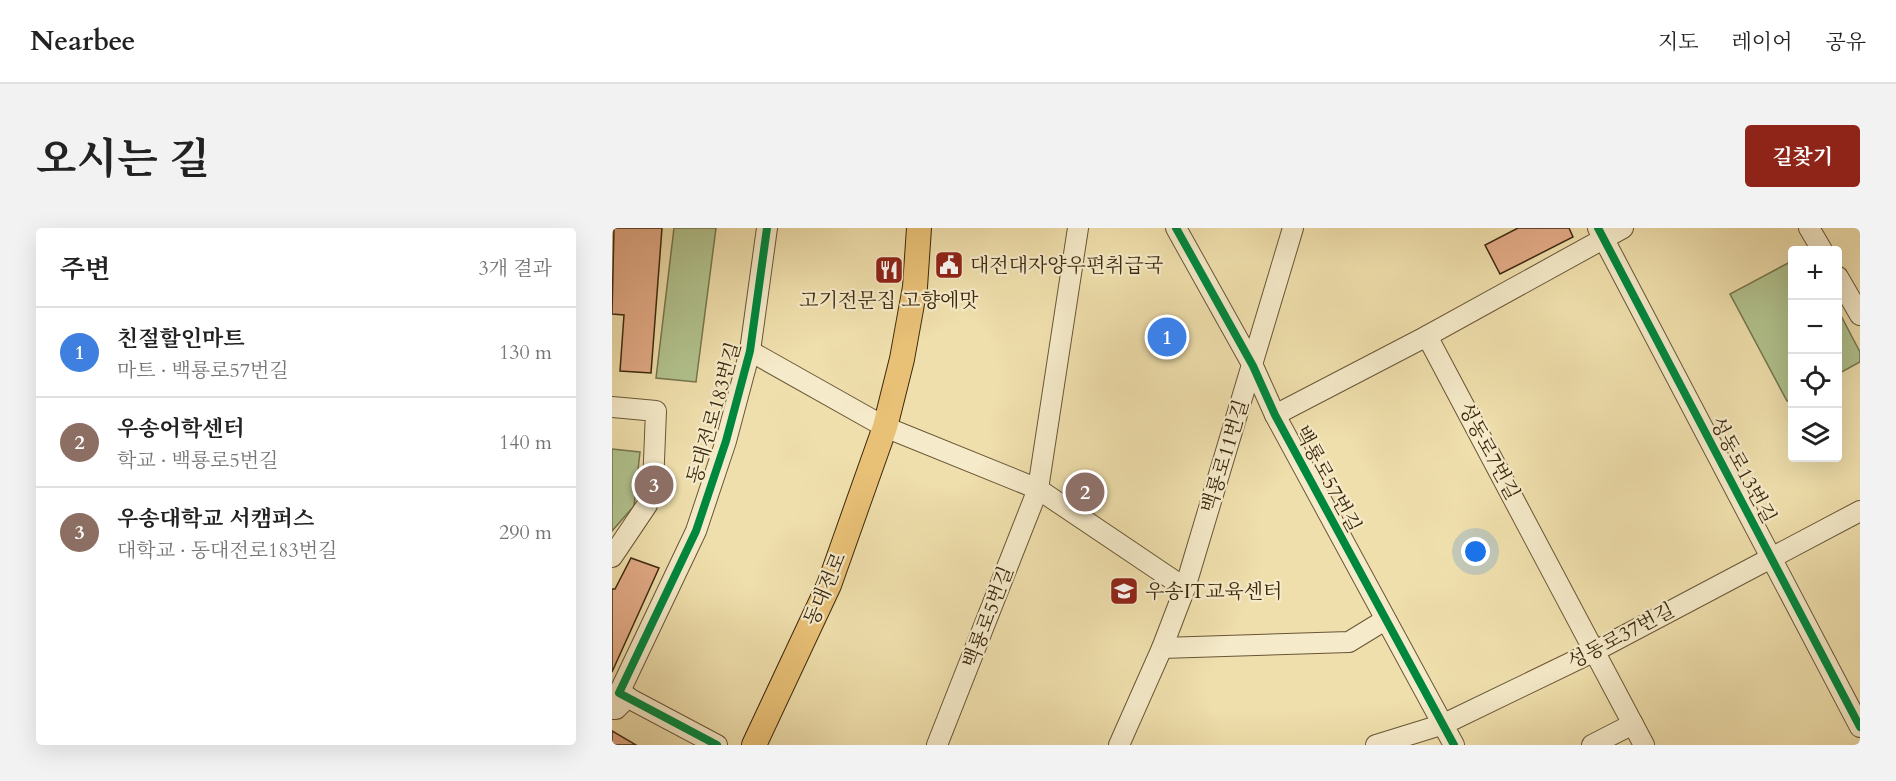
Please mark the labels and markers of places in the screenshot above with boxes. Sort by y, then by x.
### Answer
public building icon: 대전대자양우편취급국 [933,249,965,281]
place label: 대전대자양우편취급국 [970,252,1163,279]
restaurant icon: 고기전문집 고향에맛 [873,254,905,286]
place label: 고기전문집 고향에맛 [799,287,979,314]
pin: 1 [1148,314,1186,360]
pin: 3 [634,462,674,508]
pin: 2 [1066,470,1104,514]
school or university icon: 우송IT교육센터 [1108,575,1140,607]
place label: 우송IT교육센터 [1145,578,1282,605]

